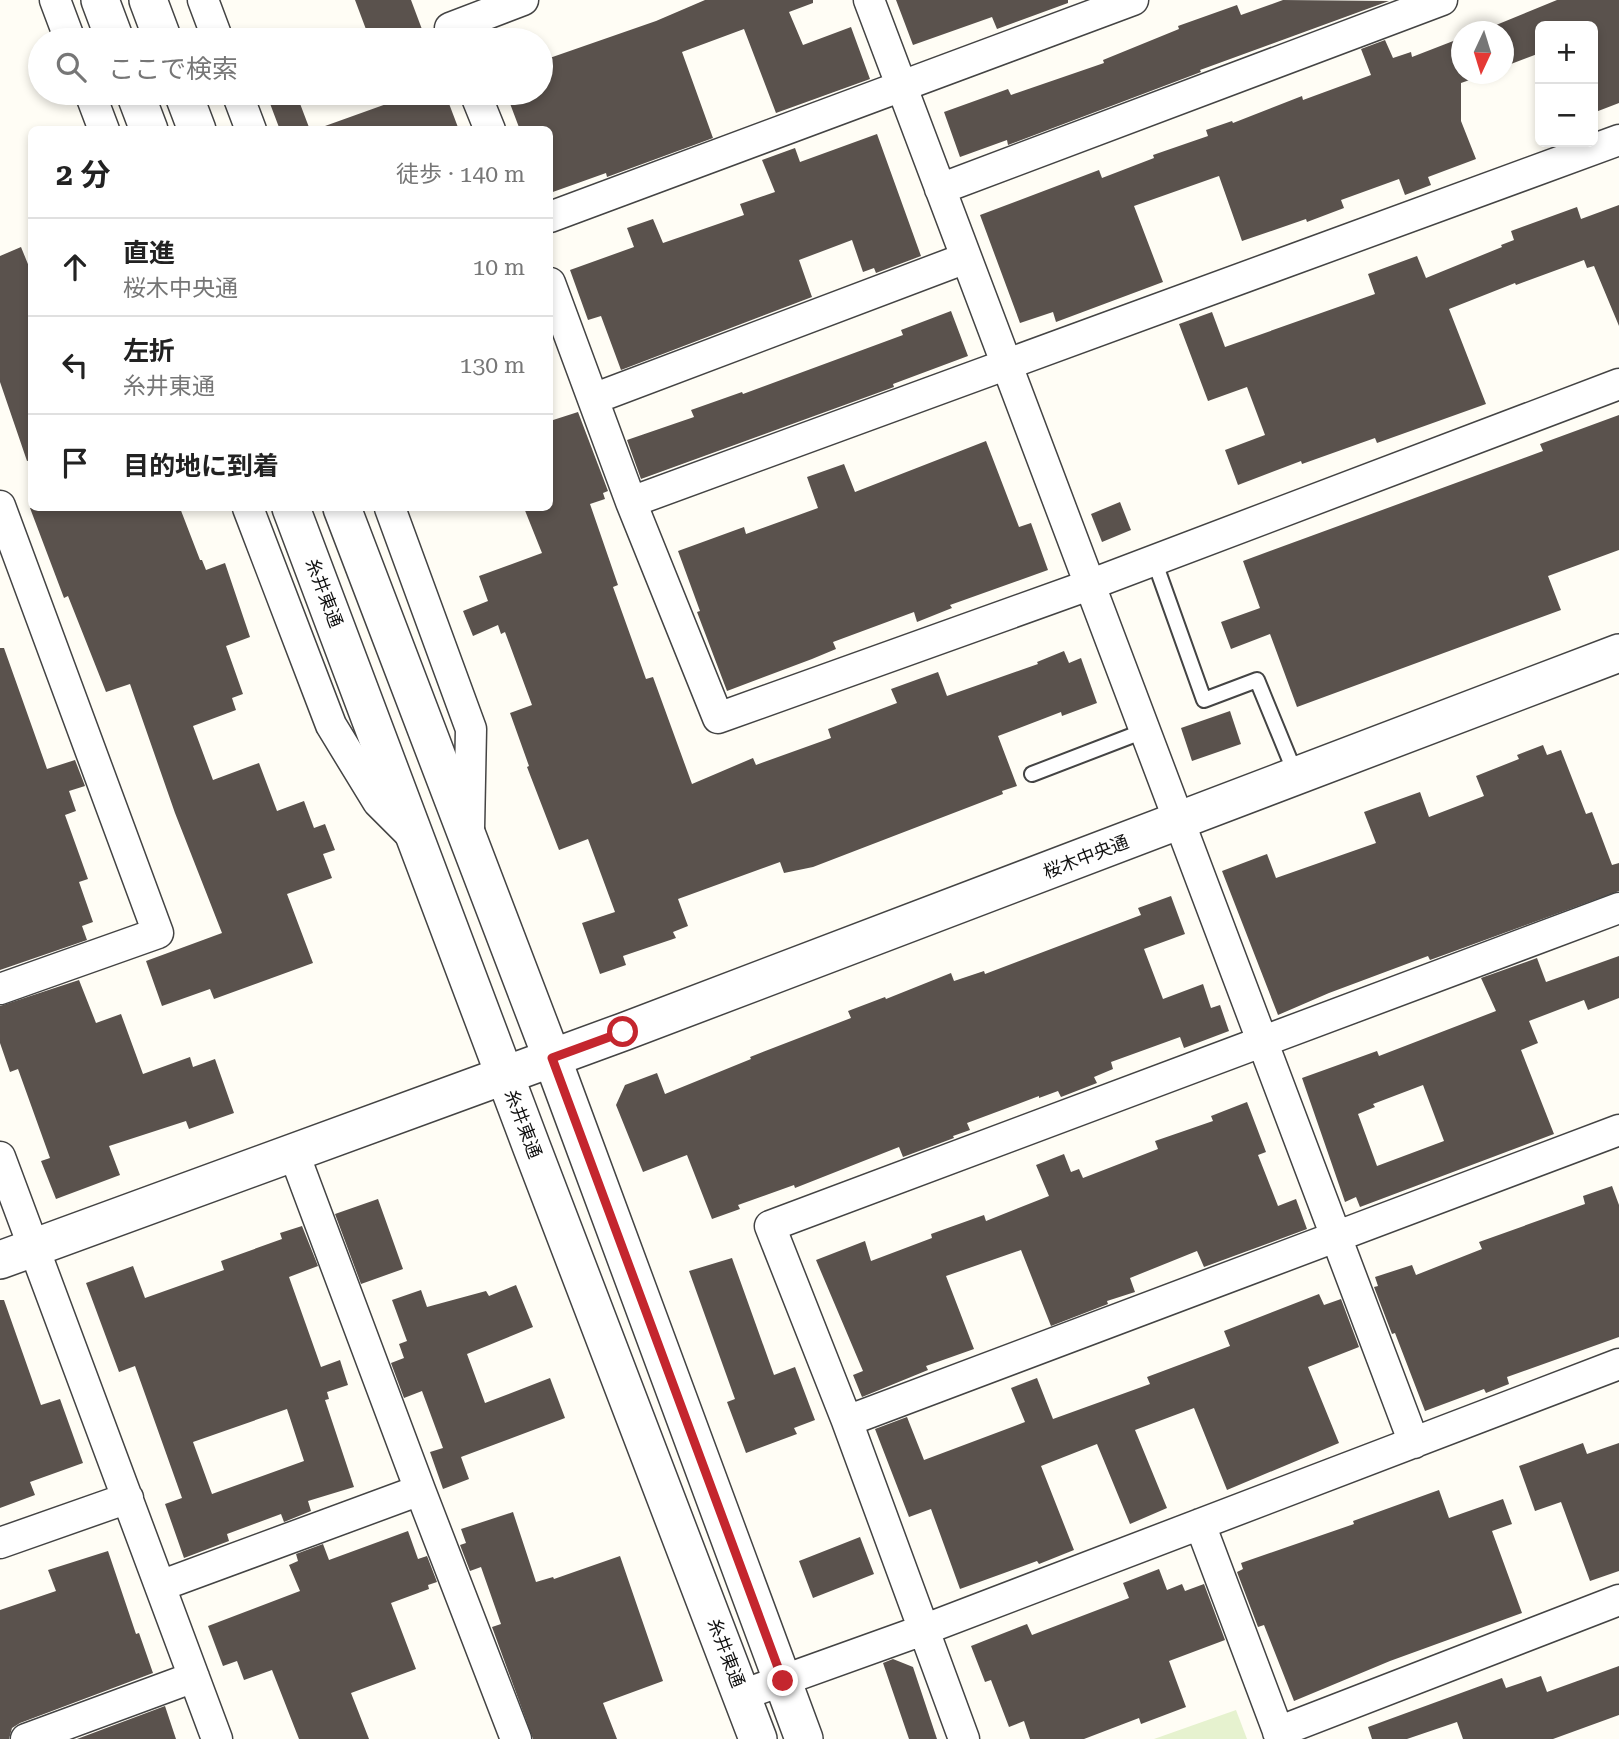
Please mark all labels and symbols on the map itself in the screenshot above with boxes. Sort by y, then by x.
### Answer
north arrow [1451,21,1514,84]
street label: 糸井東通 [302,555,347,630]
street label: 桜木中央通 [1040,831,1132,882]
route start [607,1016,638,1047]
street label: 糸井東通 [501,1086,546,1161]
street label: 糸井東通 [704,1615,749,1690]
route end [767,1665,798,1696]

